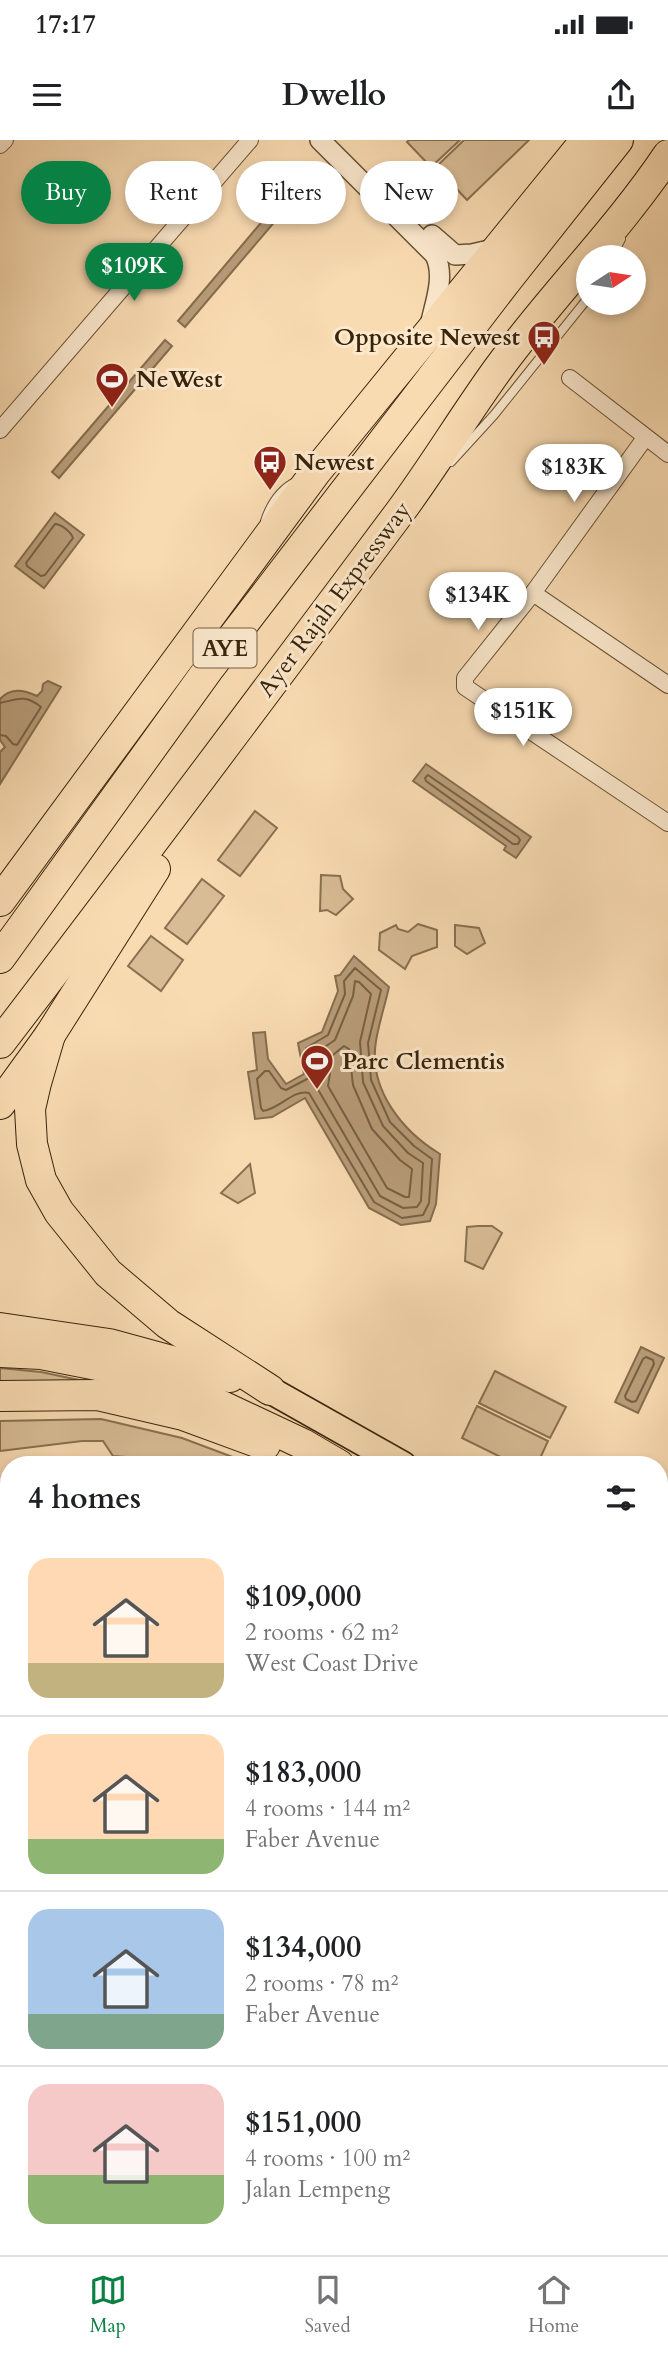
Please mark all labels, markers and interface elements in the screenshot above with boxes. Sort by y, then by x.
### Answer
text: 17:17 [35,7,96,42]
text: Dwello [282,73,386,117]
icon: menu [28,76,66,114]
icon: share [602,76,640,114]
chip: Buy [21,161,111,224]
chip: Rent [125,161,222,224]
chip: Filters [236,161,346,224]
chip: New [360,161,458,224]
pin: $109K [85,244,183,303]
north arrow [576,245,646,315]
map controls [576,245,646,315]
text: $109K [101,250,167,281]
bus stop icon: Opposite Newest [525,318,563,367]
place label: Opposite Newest [334,321,521,354]
sports icon: NeWest [93,360,131,409]
place label: NeWest [136,363,223,396]
bus stop icon: Newest [251,443,289,492]
pin: $183K [525,444,623,504]
place label: Newest [294,446,375,479]
text: $183K [541,451,607,482]
street label: Ayer Rajah Expressway [250,494,419,704]
pin: $134K [429,573,527,632]
text: $134K [445,579,511,610]
road number: AYE [194,628,256,668]
pin: $151K [474,688,572,748]
text: $151K [490,695,556,726]
sports icon: Parc Clementis [298,1042,336,1091]
place label: Parc Clementis [342,1045,505,1078]
text: 4 homes [28,1478,141,1519]
icon: filters [602,1479,640,1517]
text: $109,000 [245,1576,361,1617]
icon: home [84,1586,168,1670]
text: 2 rooms · 62 m² [245,1617,398,1648]
text: West Coast Drive [245,1648,419,1679]
text: $183,000 [245,1752,361,1793]
icon: home [84,1762,168,1846]
text: 4 rooms · 144 m² [245,1793,410,1824]
text: Faber Avenue [245,1824,380,1855]
text: $134,000 [245,1927,361,1968]
icon: home [84,1937,168,2021]
text: 2 rooms · 78 m² [245,1968,398,1999]
text: Faber Avenue [245,1999,380,2030]
text: $151,000 [245,2102,361,2143]
icon: home [84,2112,168,2196]
text: 4 rooms · 100 m² [245,2143,410,2174]
text: Jalan Lempeng [245,2174,390,2205]
tab: Map [89,2271,127,2339]
tab: Saved [305,2271,351,2339]
tab: Home [528,2271,579,2339]

